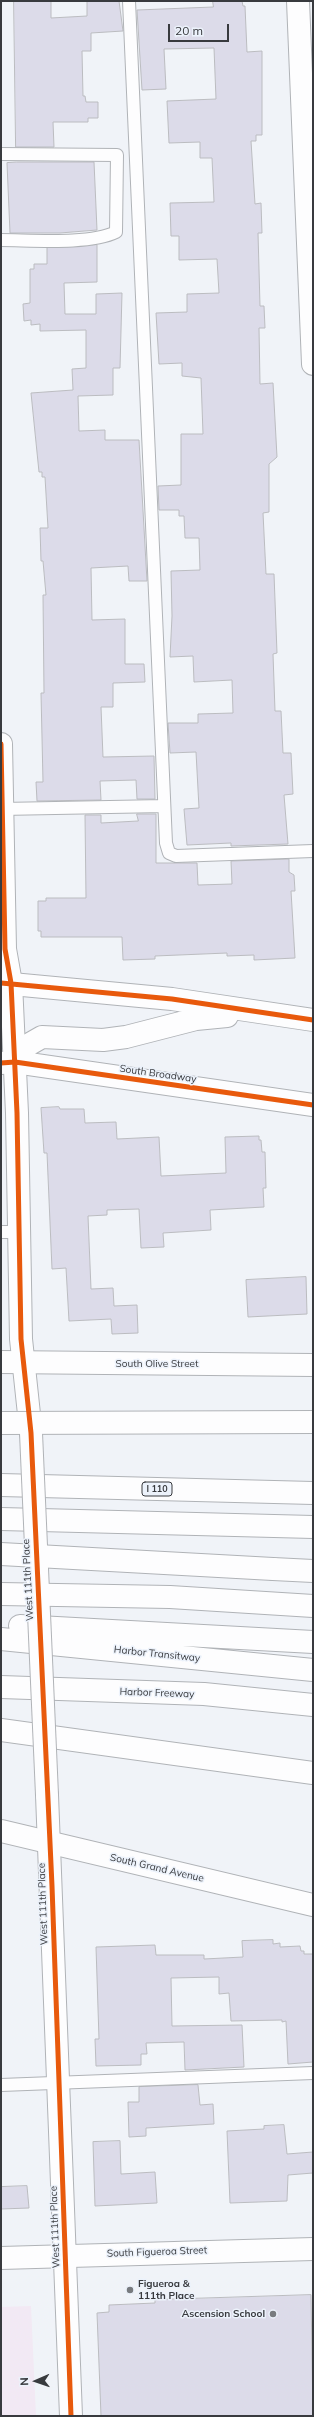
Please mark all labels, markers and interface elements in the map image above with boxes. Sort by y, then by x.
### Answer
scale bar [170,16,231,42]
text: 20 m [175,23,203,38]
street label: South Broadway [119,1063,197,1085]
street label: South Olive Street [115,1358,199,1370]
road number: I 110 [142,1482,172,1496]
street label: West 111th Place [20,1539,36,1621]
street label: Harbor Transitway [113,1644,201,1664]
street label: Harbor Freeway [119,1686,195,1700]
street label: South Grand Avenue [109,1851,205,1885]
street label: West 111th Place [36,1863,50,1945]
street label: West 111th Place [48,2186,62,2268]
street label: South Figueroa Street [107,2244,207,2260]
place label: Figueroa & 111th Place [138,2278,194,2302]
marker: Figueroa & 111th Place [125,2285,135,2295]
place label: Ascension School [182,2308,265,2320]
marker: Ascension School [268,2309,278,2319]
north arrow [16,2361,56,2401]
text: N [17,2377,31,2386]

